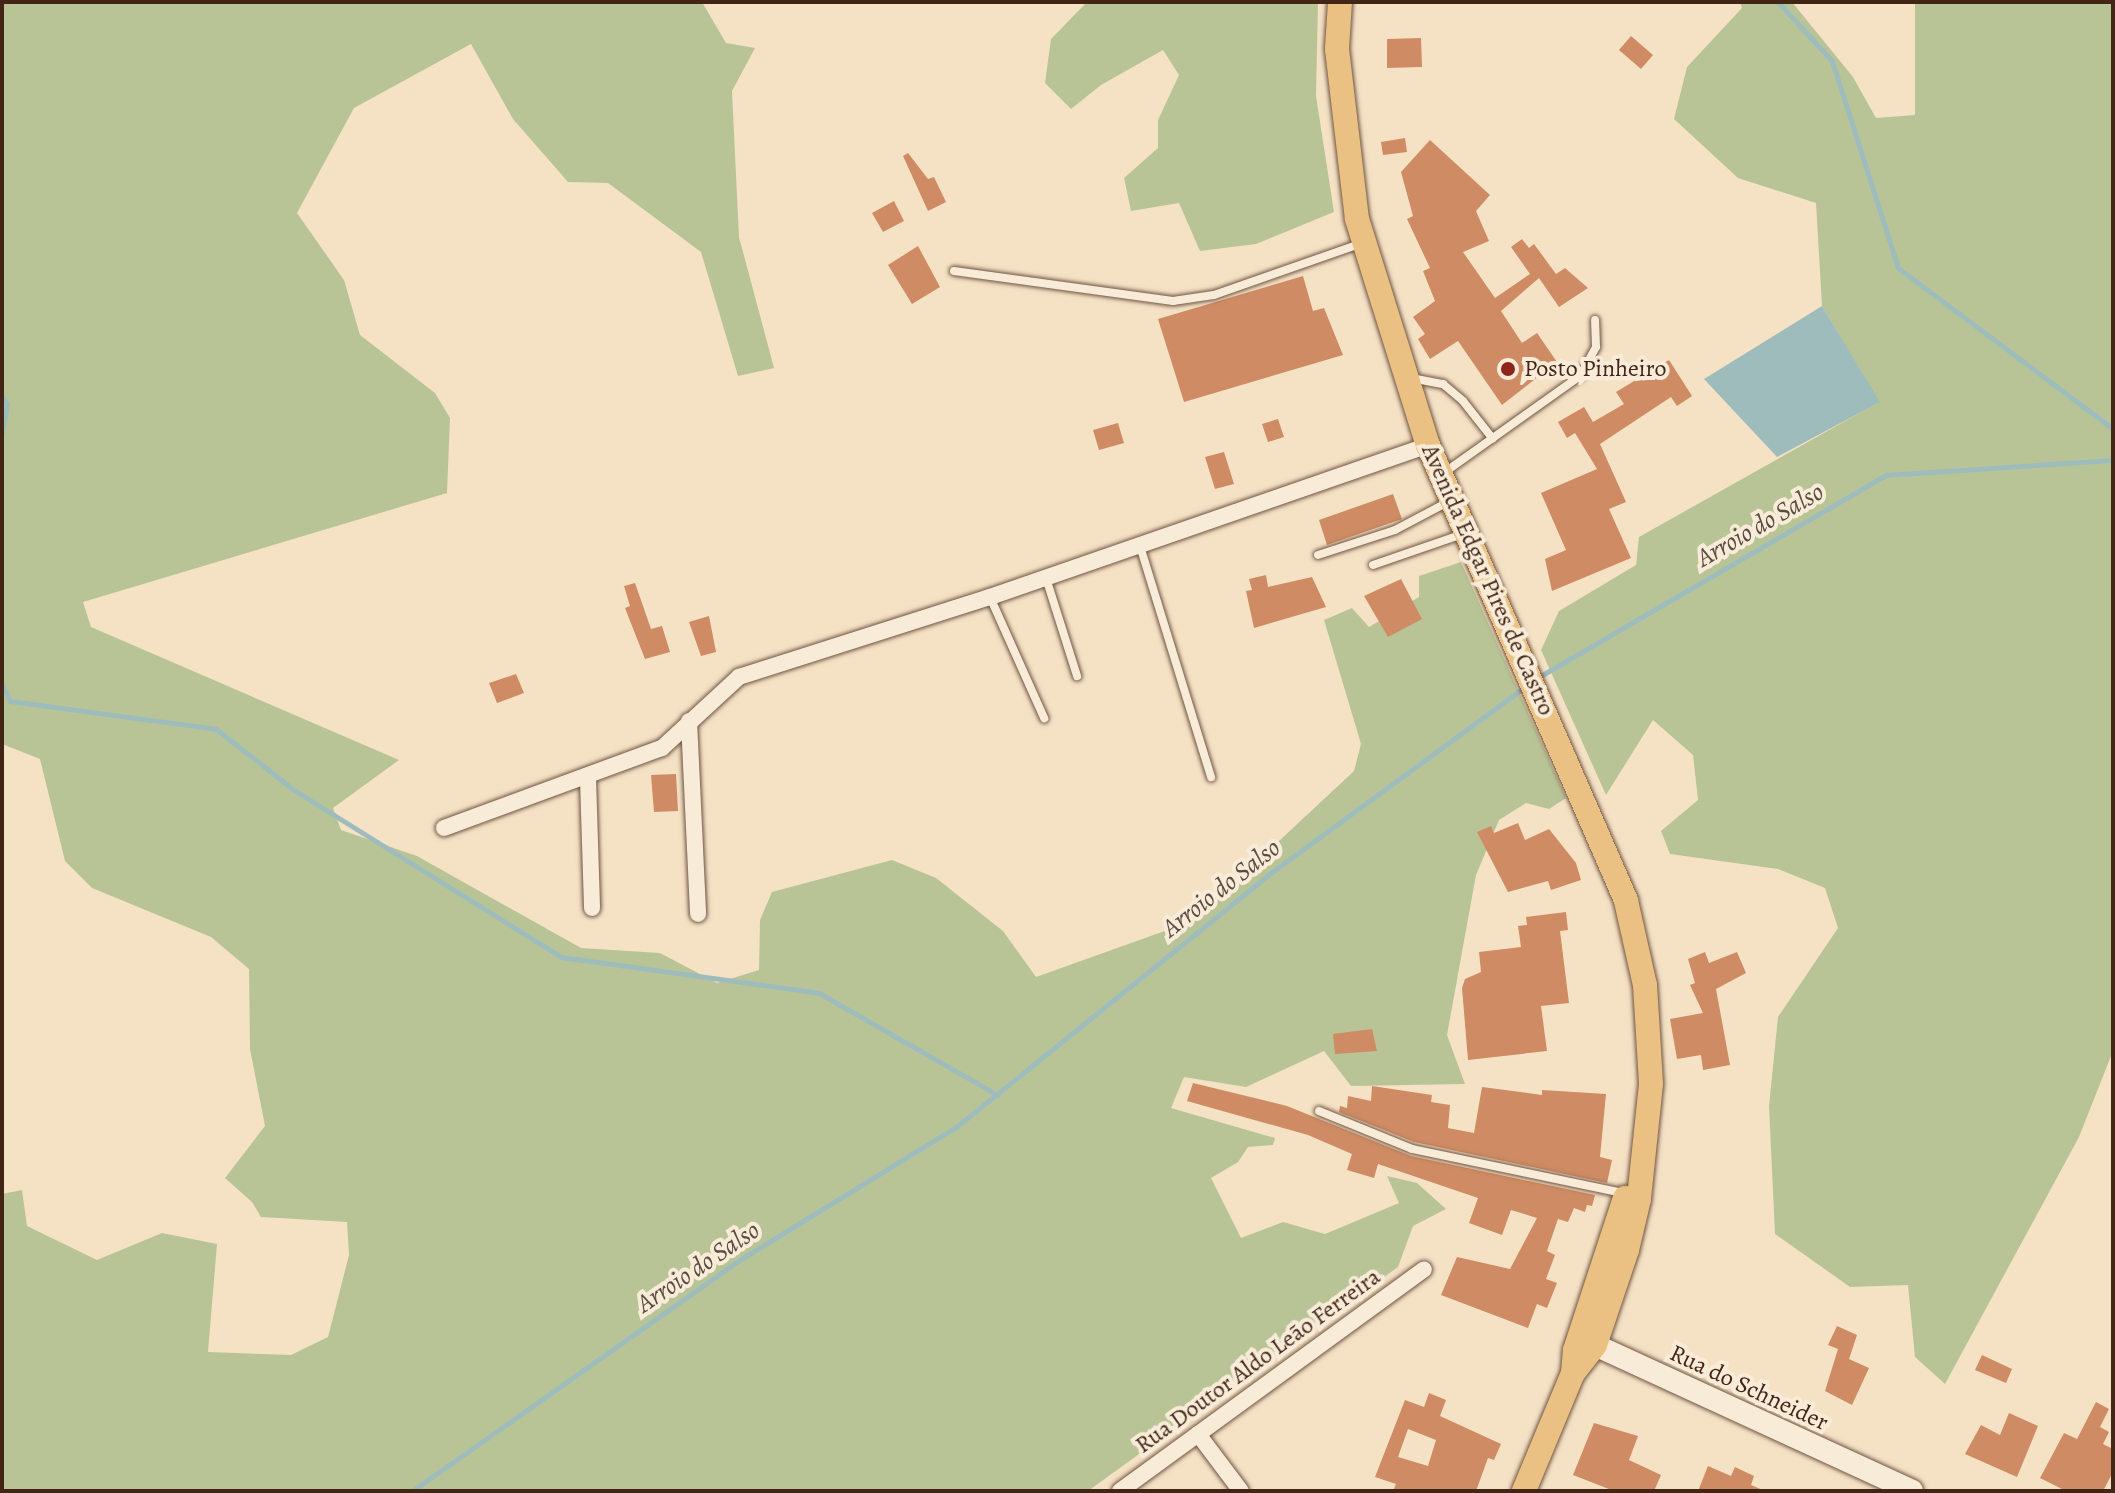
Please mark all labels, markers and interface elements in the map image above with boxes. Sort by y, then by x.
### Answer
place label: Posto Pinheiro [1524,355,1667,383]
marker: Posto Pinheiro [1499,360,1517,378]
street label: Avenida Edgar Pires de Castro [1415,440,1561,720]
water label: Arroio do Salso [1691,476,1829,574]
water label: Arroio do Salso [1156,832,1286,944]
water label: Arroio do Salso [631,1214,765,1320]
street label: Rua Doutor Aldo Leão Ferreira [1130,1262,1386,1460]
street label: Rua do Schneider [1665,1339,1833,1437]

